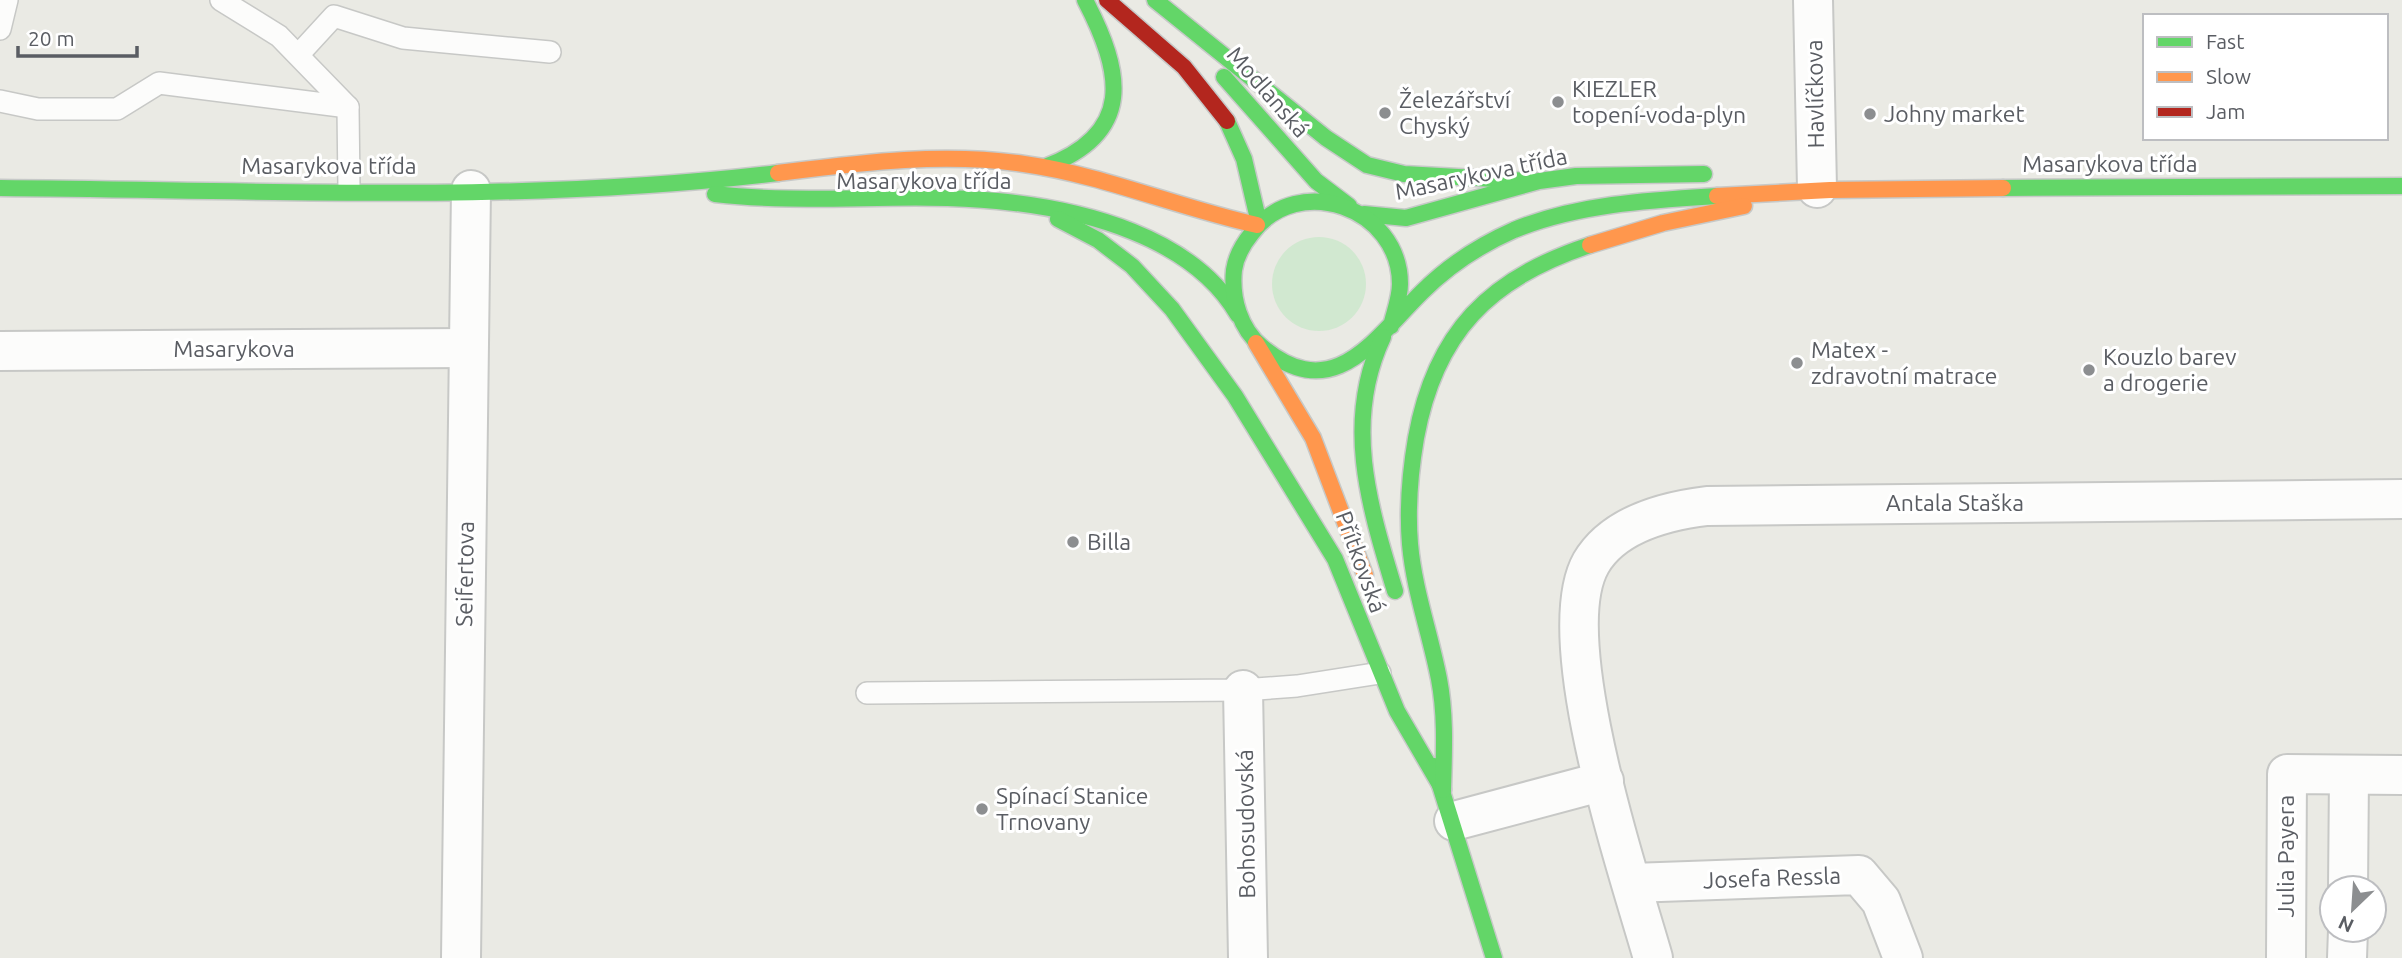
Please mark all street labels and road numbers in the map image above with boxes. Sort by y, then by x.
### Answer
street label: Havlíčkova [1801,39,1828,149]
street label: Modlanská [1222,41,1314,142]
street label: Masarykova třída [1393,143,1569,204]
street label: Masarykova třída [2022,151,2198,176]
street label: Masarykova třída [241,153,417,178]
street label: Masarykova třída [836,168,1012,193]
street label: Masarykova [173,336,295,361]
street label: Antala Staška [1886,490,2024,515]
street label: Přítkovská [1332,508,1391,616]
street label: Seifertova [451,521,478,627]
street label: Bohosudovská [1232,749,1259,899]
street label: Julia Payera [2273,795,2298,917]
street label: Josefa Ressla [1703,863,1841,892]

